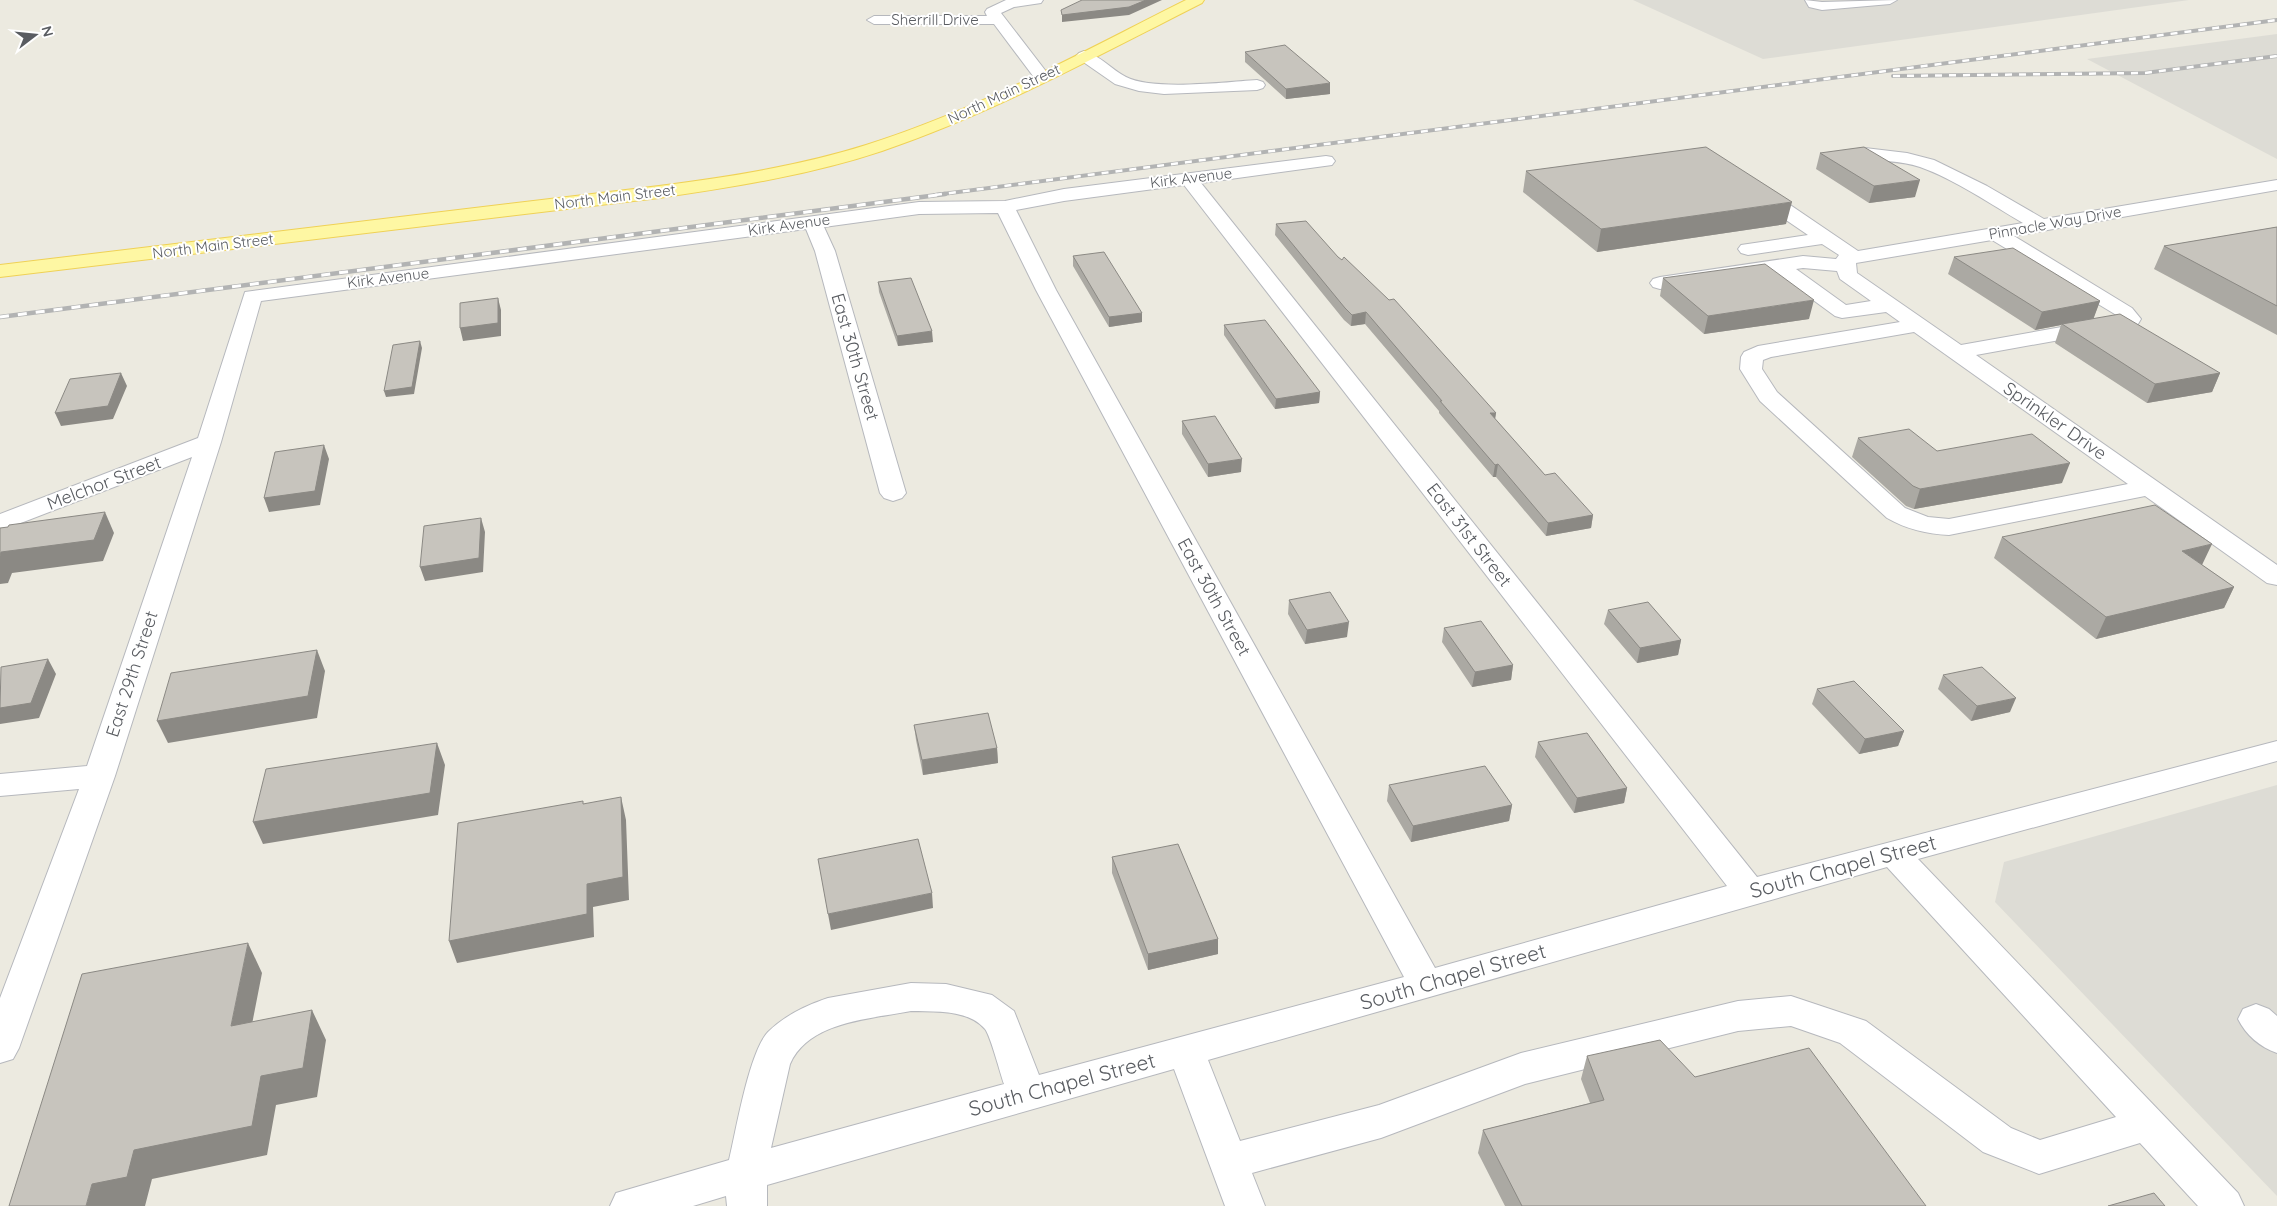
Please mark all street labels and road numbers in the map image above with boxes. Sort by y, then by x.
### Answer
street label: Sherrill Drive [891,10,979,29]
street label: North Main Street [945,59,1063,128]
street label: Kirk Avenue [1149,163,1233,192]
street label: North Main Street [553,180,677,213]
street label: Pinnacle Way Drive [1987,201,2123,244]
street label: Kirk Avenue [747,209,831,240]
street label: North Main Street [151,229,275,262]
street label: Kirk Avenue [346,263,430,292]
street label: East 30th Street [826,291,885,423]
street label: Sprinkler Drive [1999,376,2111,465]
street label: Melchor Street [43,450,164,515]
street label: East 31st Street [1422,478,1517,591]
street label: East 30th Street [1173,534,1256,660]
street label: East 29th Street [100,608,163,740]
street label: South Chapel Street [1747,829,1939,903]
street label: South Chapel Street [1357,937,1549,1015]
street label: South Chapel Street [966,1047,1158,1121]

